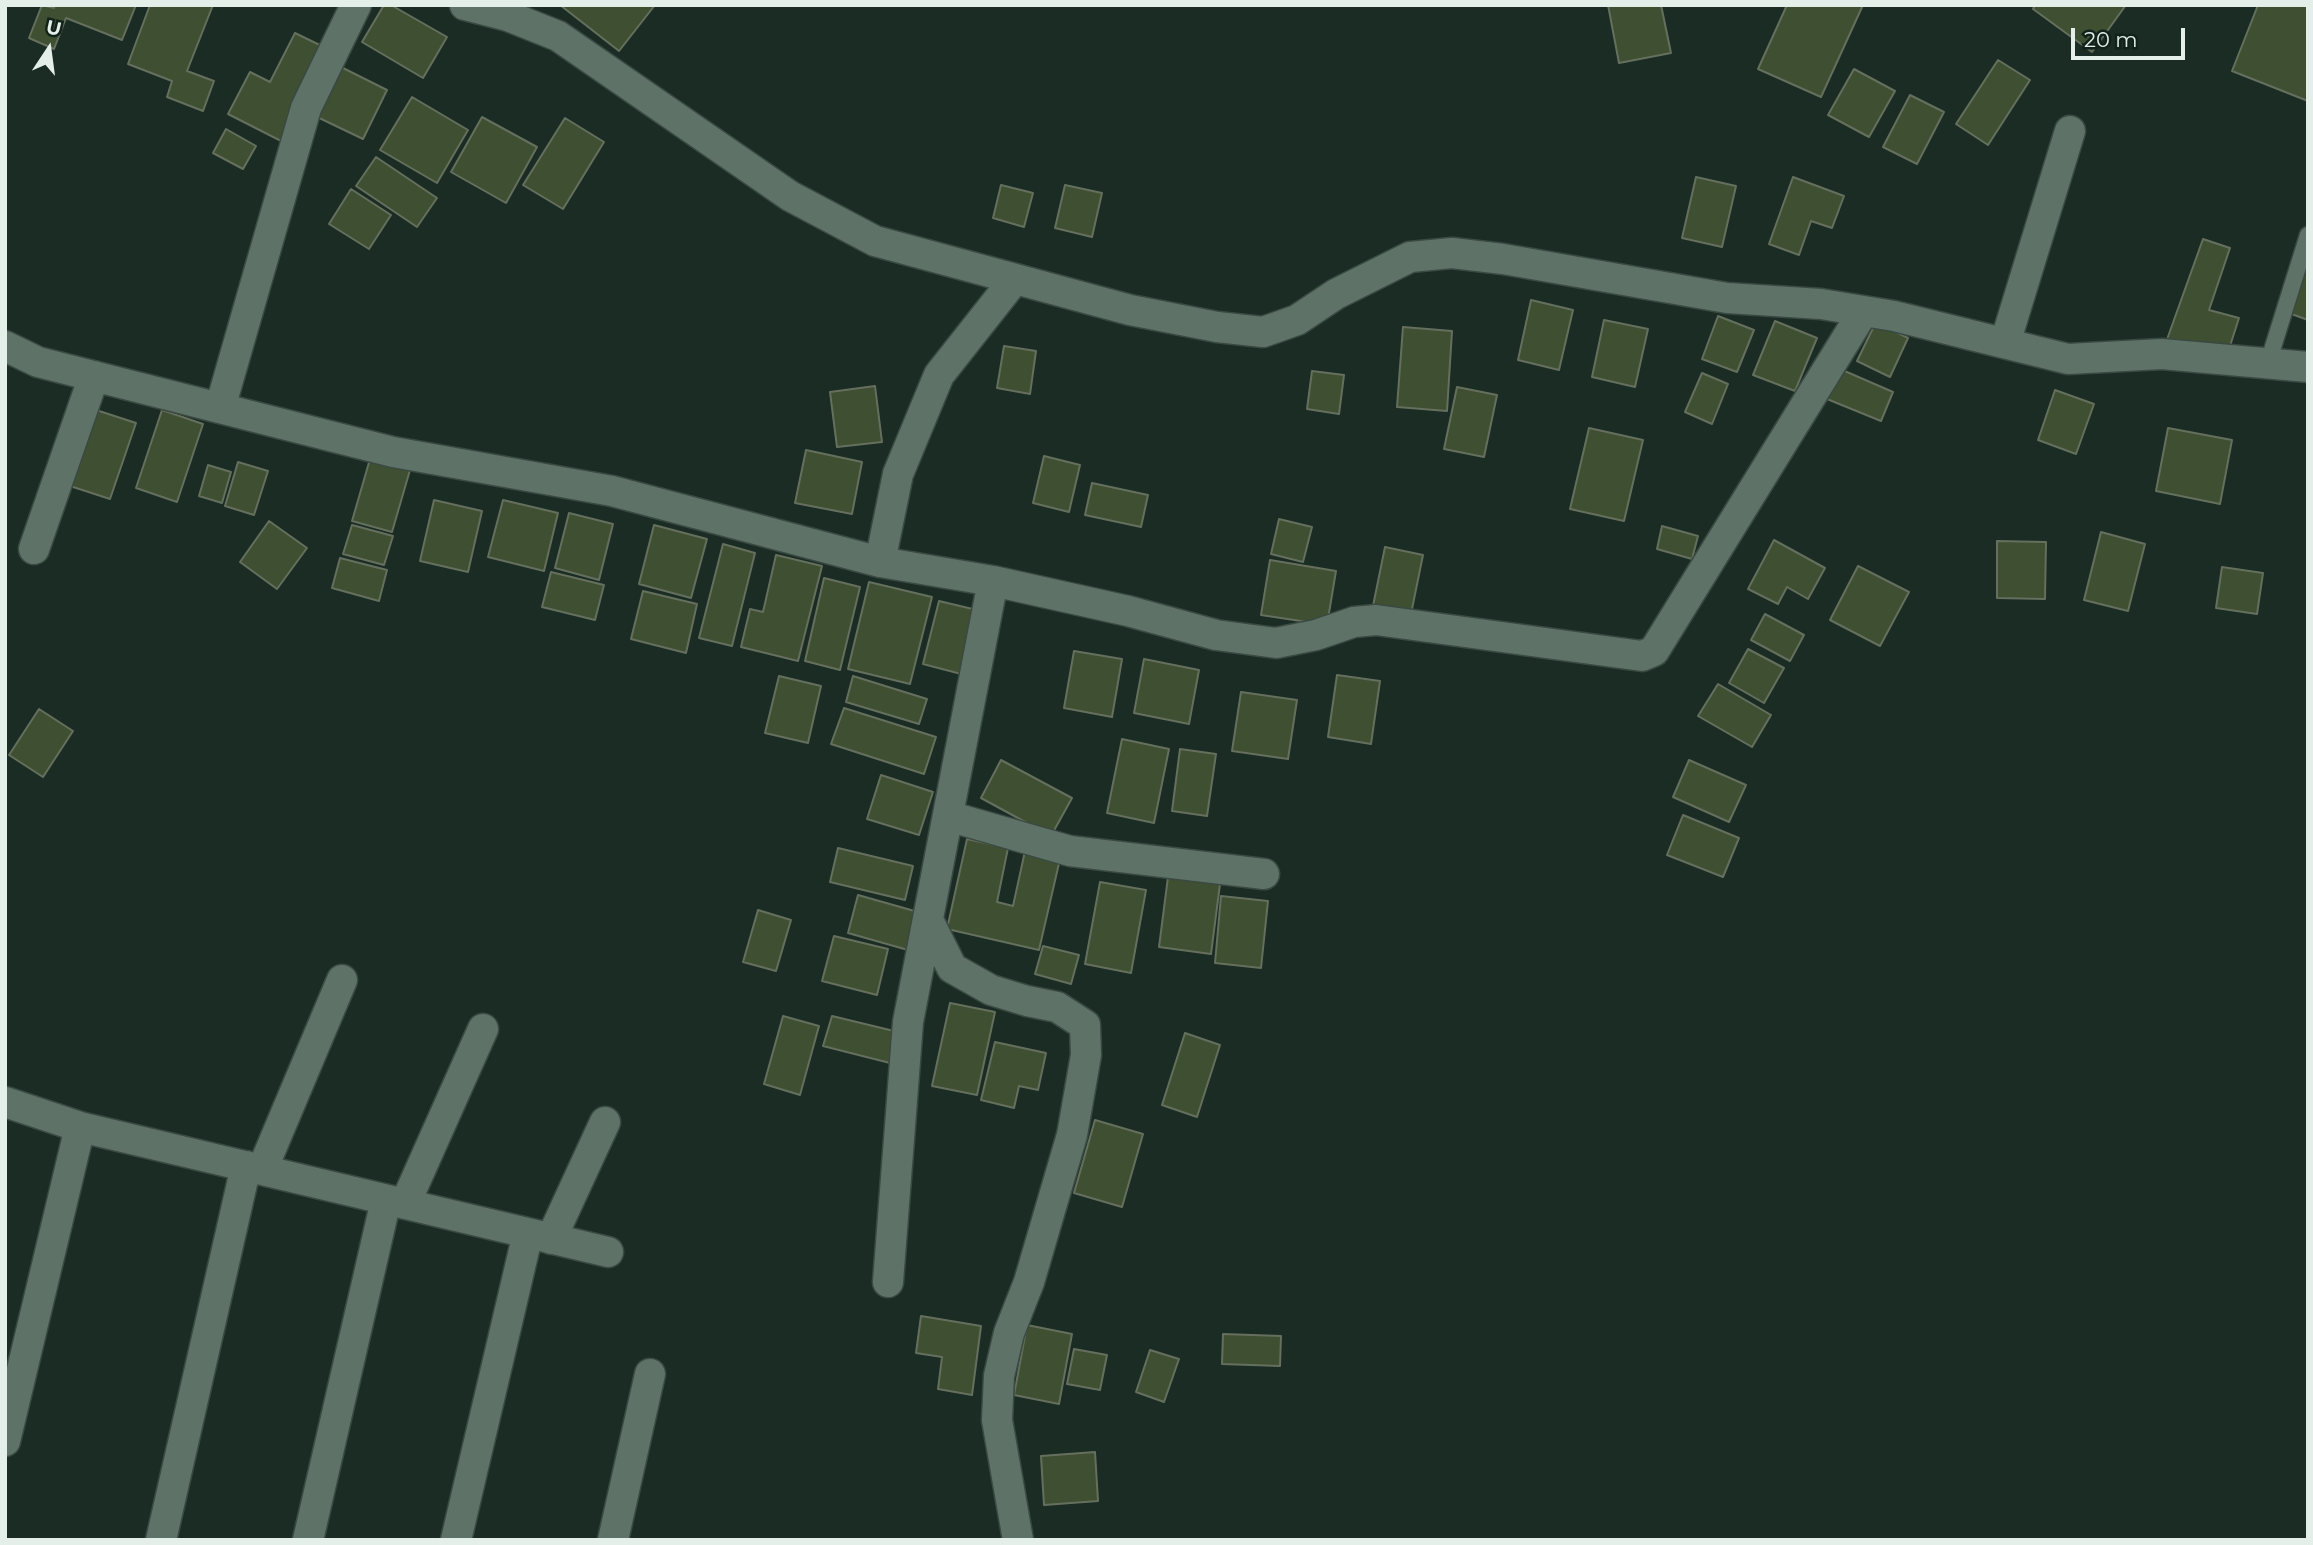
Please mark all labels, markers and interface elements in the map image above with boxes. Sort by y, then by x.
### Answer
north arrow [14,14,84,84]
scale bar [2075,14,2189,58]
text: U [44,15,64,41]
text: 20 m [2084,27,2138,52]

